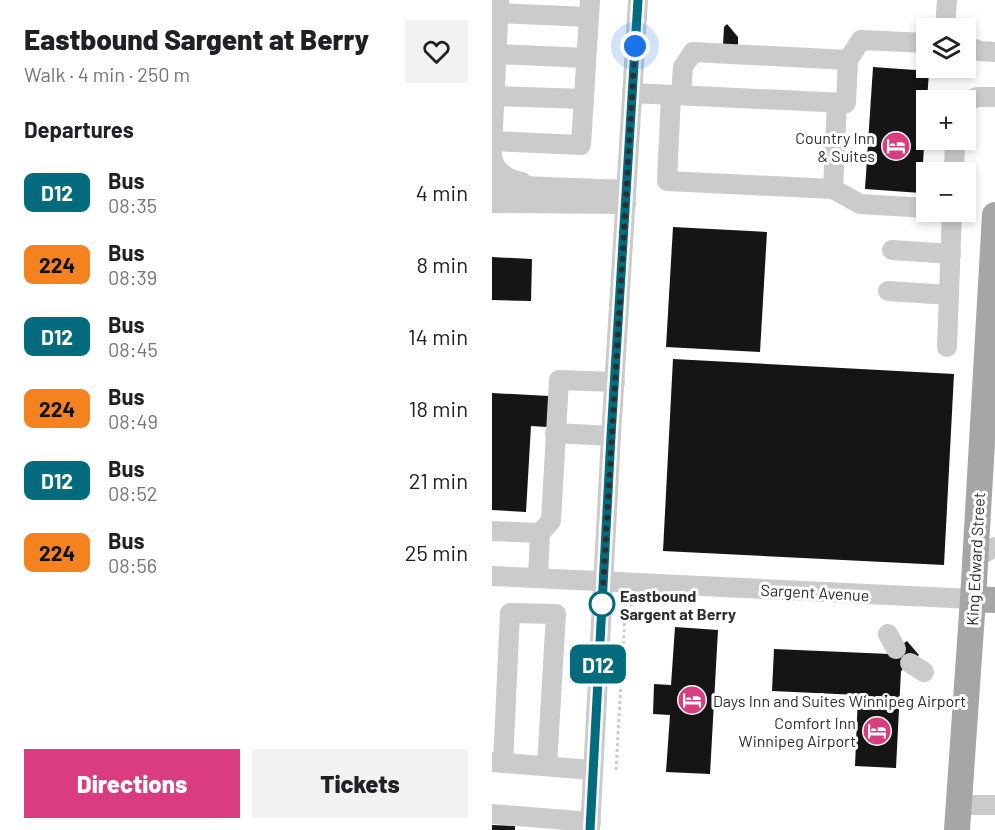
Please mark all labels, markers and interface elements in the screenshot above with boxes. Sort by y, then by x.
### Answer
map controls [916,18,976,222]
button: layers [916,18,976,78]
button: heart [405,20,468,83]
text: Eastbound Sargent at Berry [24,22,369,56]
your location [620,31,650,61]
text: Walk · 4 min · 250 m [24,62,190,86]
button: + [916,90,976,150]
text: Departures [24,116,134,142]
place label: Country Inn & Suites [795,128,875,165]
hotel icon: Country Inn & Suites [880,130,912,162]
button: − [916,162,976,222]
text: Bus [108,167,145,193]
text: 4 min [416,179,468,205]
text: D12 [41,180,73,205]
text: 08:35 [108,193,157,217]
text: Bus [108,239,145,265]
text: 8 min [416,251,468,277]
text: 224 [39,252,75,277]
text: 08:39 [108,265,157,289]
text: Bus [108,311,145,337]
text: 14 min [408,323,468,349]
text: D12 [41,324,73,349]
text: 08:45 [108,337,158,361]
text: Bus [108,383,145,409]
text: 18 min [409,395,468,421]
text: 224 [39,396,75,421]
text: 08:49 [108,409,158,433]
text: Bus [108,455,145,481]
text: 21 min [409,467,468,493]
text: D12 [41,468,73,493]
text: 08:52 [108,481,158,505]
street label: King Edward Street [962,492,988,626]
text: Bus [108,527,145,553]
text: 25 min [405,539,468,565]
text: 224 [39,540,75,565]
text: 08:56 [108,553,157,577]
street label: Sargent Avenue [760,580,870,604]
place label: Eastbound Sargent at Berry [620,586,736,623]
marker: Eastbound Sargent at Berry [589,591,615,617]
line badge: D12 [564,644,632,684]
text: D12 [582,652,614,677]
hotel icon: Days Inn and Suites Winnipeg Airport [676,684,708,716]
place label: Days Inn and Suites Winnipeg Airport [713,691,966,710]
place label: Comfort Inn Winnipeg Airport [739,713,856,750]
hotel icon: Comfort Inn Winnipeg Airport [861,715,893,747]
button: Directions [24,749,240,818]
button: Tickets [252,749,468,818]

